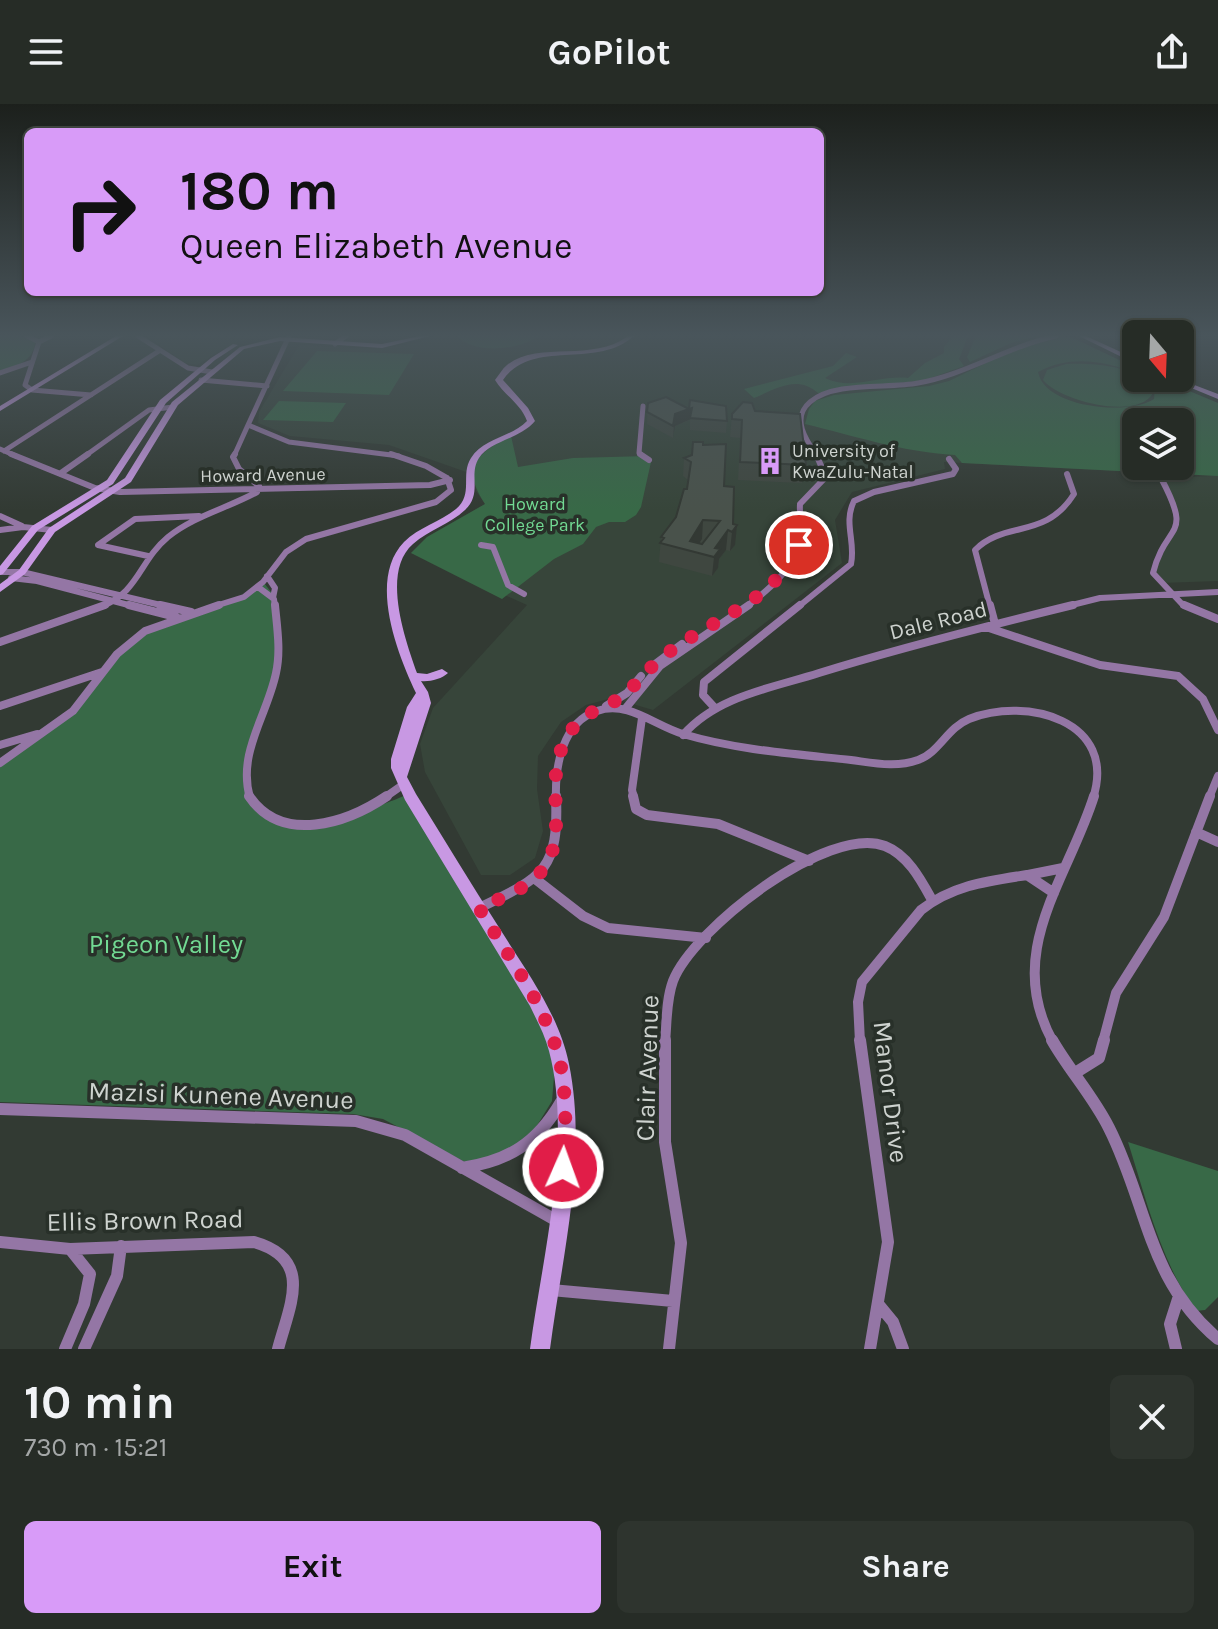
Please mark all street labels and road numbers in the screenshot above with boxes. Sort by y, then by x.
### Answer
street label: Howard Avenue [200,463,326,487]
street label: Dale Road [887,596,990,646]
street label: Clair Avenue [629,994,666,1142]
street label: Manor Drive [866,1019,915,1165]
street label: Mazisi Kunene Avenue [88,1075,354,1116]
street label: Ellis Brown Road [46,1203,244,1238]

